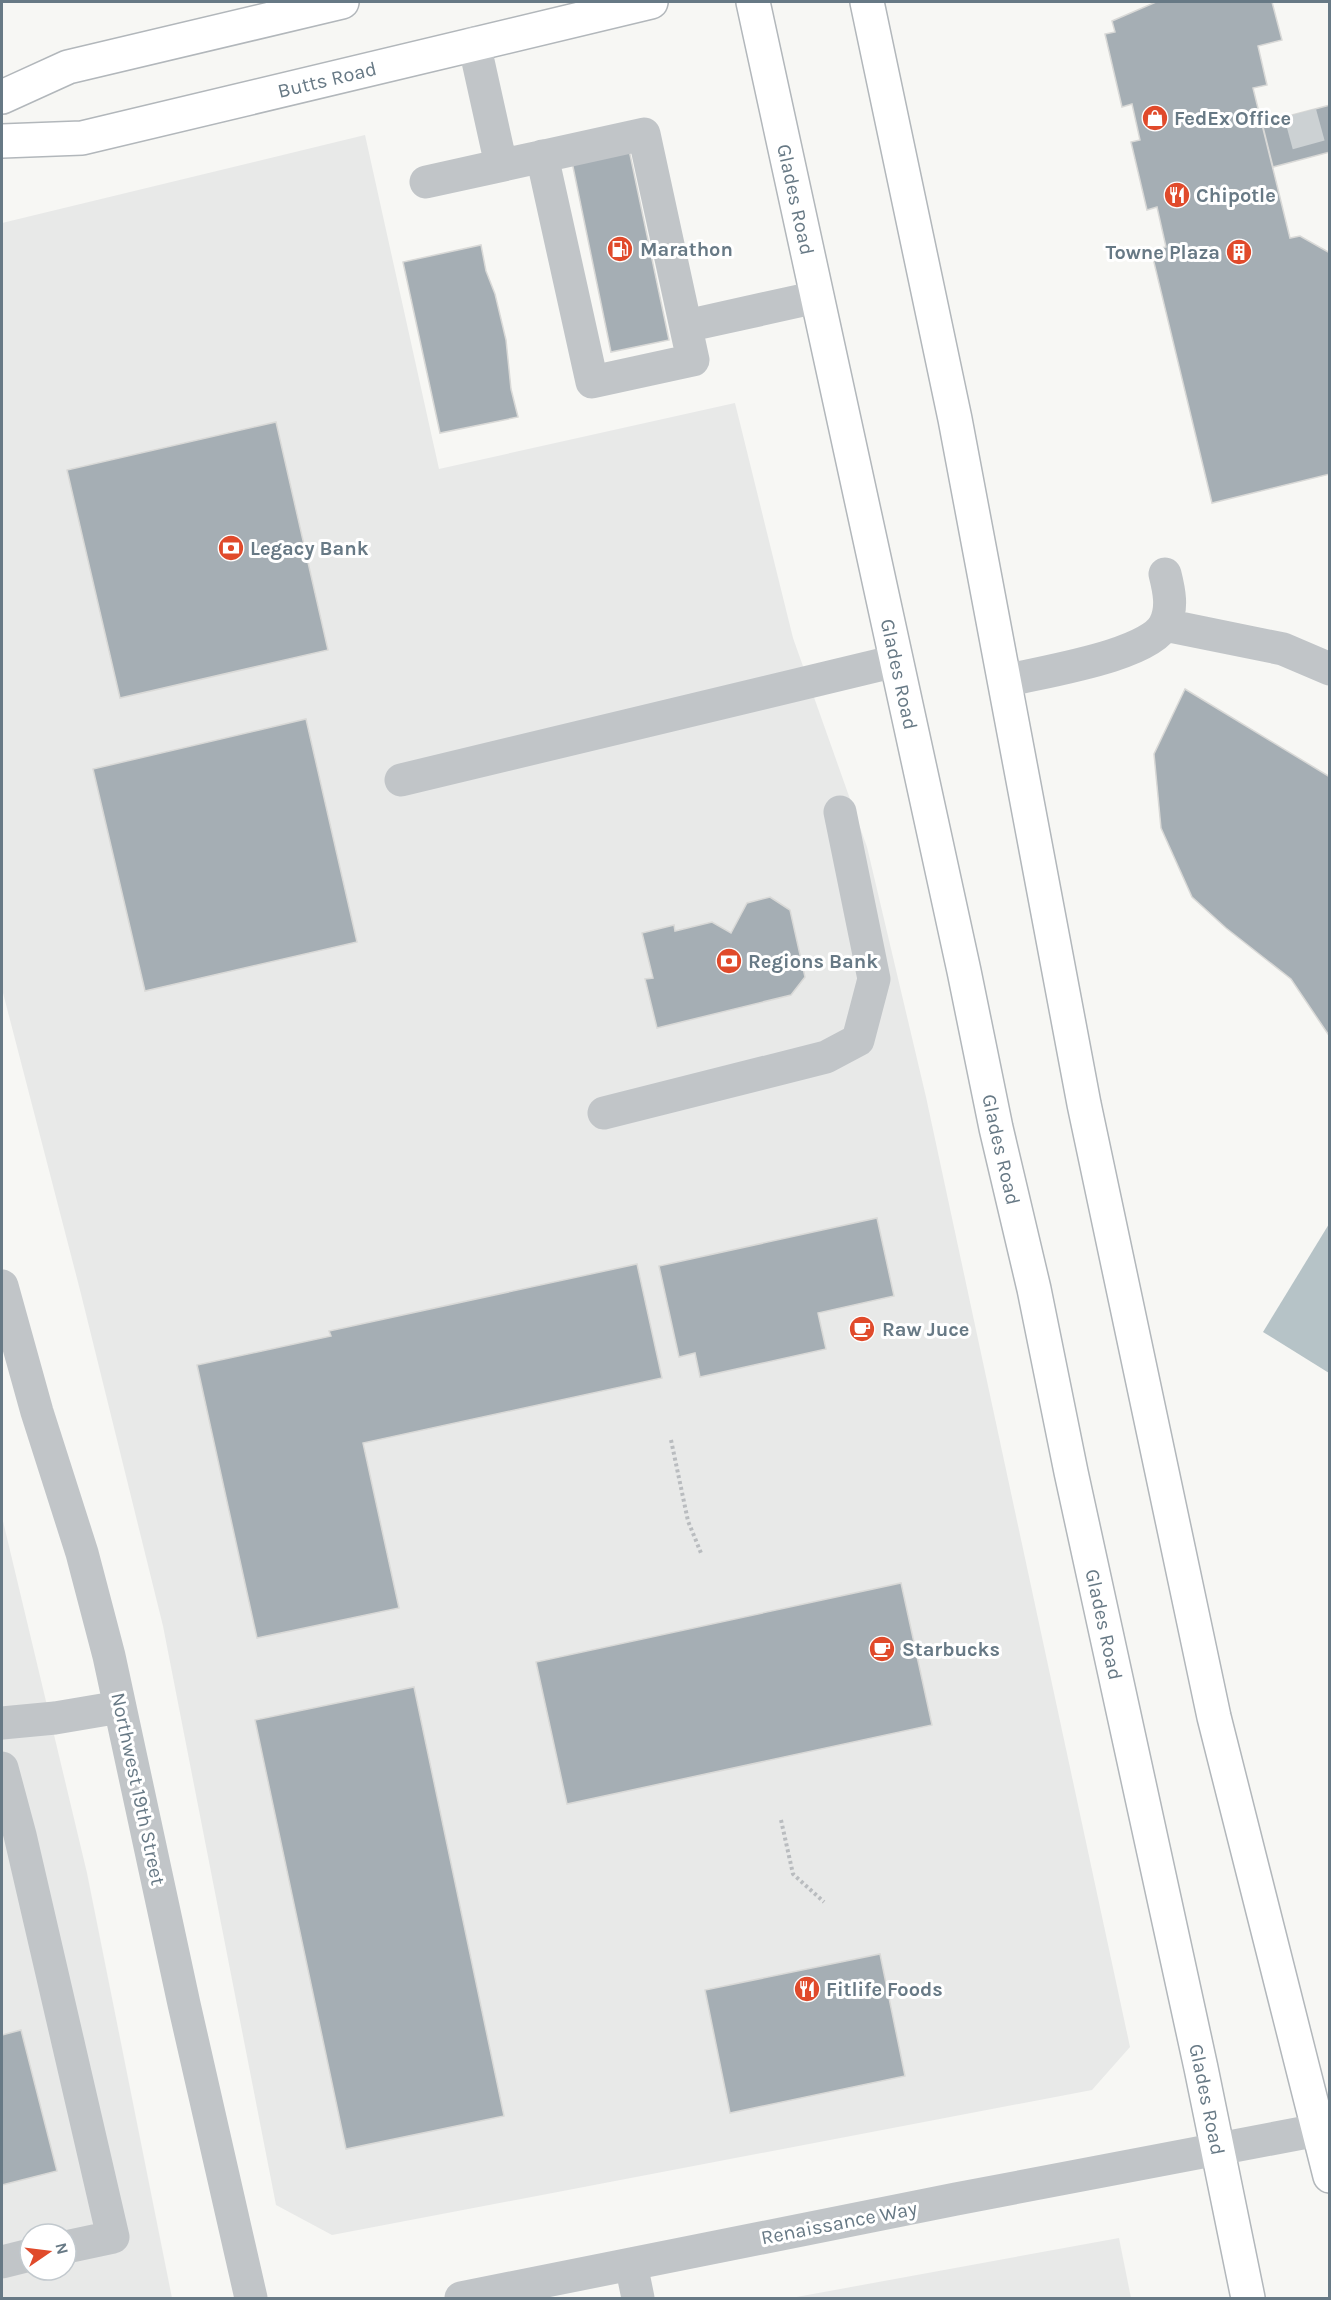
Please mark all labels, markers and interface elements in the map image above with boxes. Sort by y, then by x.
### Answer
street label: Butts Road [275,57,379,102]
shop icon: FedEx Office [1140,103,1170,133]
place label: FedEx Office [1174,107,1291,130]
street label: Glades Road [773,142,819,257]
restaurant icon: Chipotle [1162,180,1192,210]
place label: Chipotle [1196,184,1276,207]
fuel station icon: Marathon [605,234,635,264]
building icon: Towne Plaza [1224,237,1254,267]
place label: Marathon [640,238,733,261]
place label: Towne Plaza [1106,241,1220,264]
bank icon: Legacy Bank [216,533,246,563]
place label: Legacy Bank [250,537,369,560]
street label: Glades Road [876,617,923,732]
bank icon: Regions Bank [714,946,744,976]
place label: Regions Bank [748,950,878,973]
street label: Glades Road [978,1092,1025,1207]
cafe icon: Raw Juce [847,1314,877,1344]
place label: Raw Juce [882,1318,969,1341]
street label: Glades Road [1081,1567,1128,1682]
cafe icon: Starbucks [867,1634,897,1664]
place label: Starbucks [902,1638,1000,1661]
street label: Northwest 19th Street [106,1691,170,1888]
restaurant icon: Fitlife Foods [792,1974,822,2004]
place label: Fitlife Foods [826,1978,943,2001]
street label: Glades Road [1185,2042,1230,2157]
street label: Renaissance Way [759,2197,919,2249]
north arrow [18,2222,78,2282]
text: N [51,2241,73,2256]

